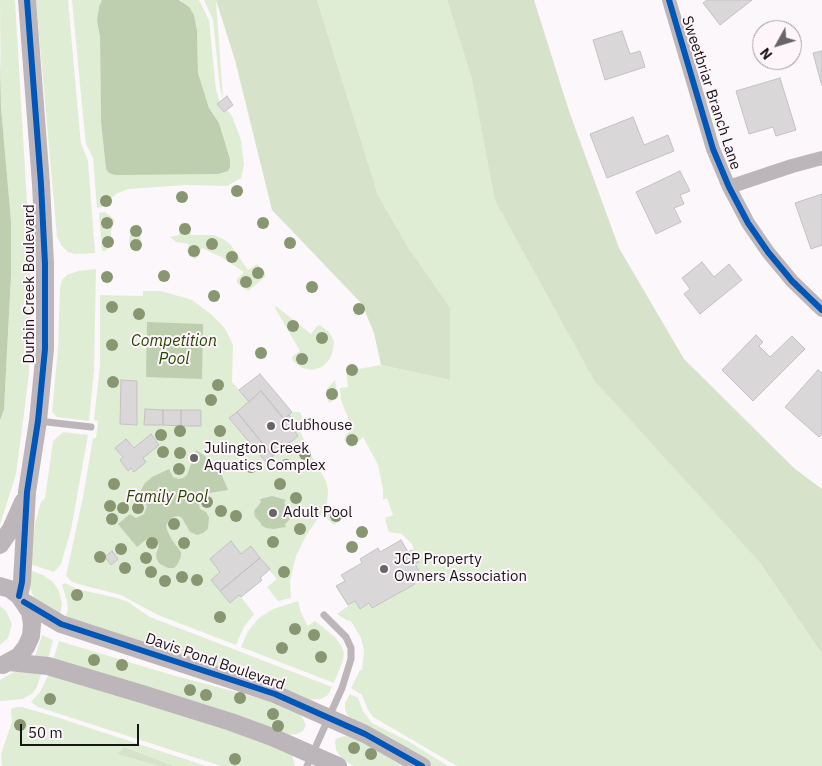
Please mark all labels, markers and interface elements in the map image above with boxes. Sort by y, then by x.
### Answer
street label: Sweetbriar Branch Lane [678,14,744,172]
north arrow [752,20,802,70]
text: N [756,44,776,63]
street label: Durbin Creek Boulevard [21,204,39,364]
water label: Competition Pool [131,331,217,369]
place label: Clubhouse [281,417,353,435]
marker: Clubhouse [265,420,277,432]
place label: Julington Creek Aquatics Complex [204,440,325,475]
marker: Julington Creek Aquatics Complex [188,452,200,464]
water label: Family Pool [126,487,208,507]
place label: Adult Pool [283,504,352,522]
marker: Adult Pool [267,507,279,519]
place label: JCP Property Owners Association [394,551,527,586]
marker: JCP Property Owners Association [378,563,390,575]
street label: Davis Pond Boulevard [143,630,287,694]
scale bar [22,714,141,746]
text: 50 m [28,723,63,742]

